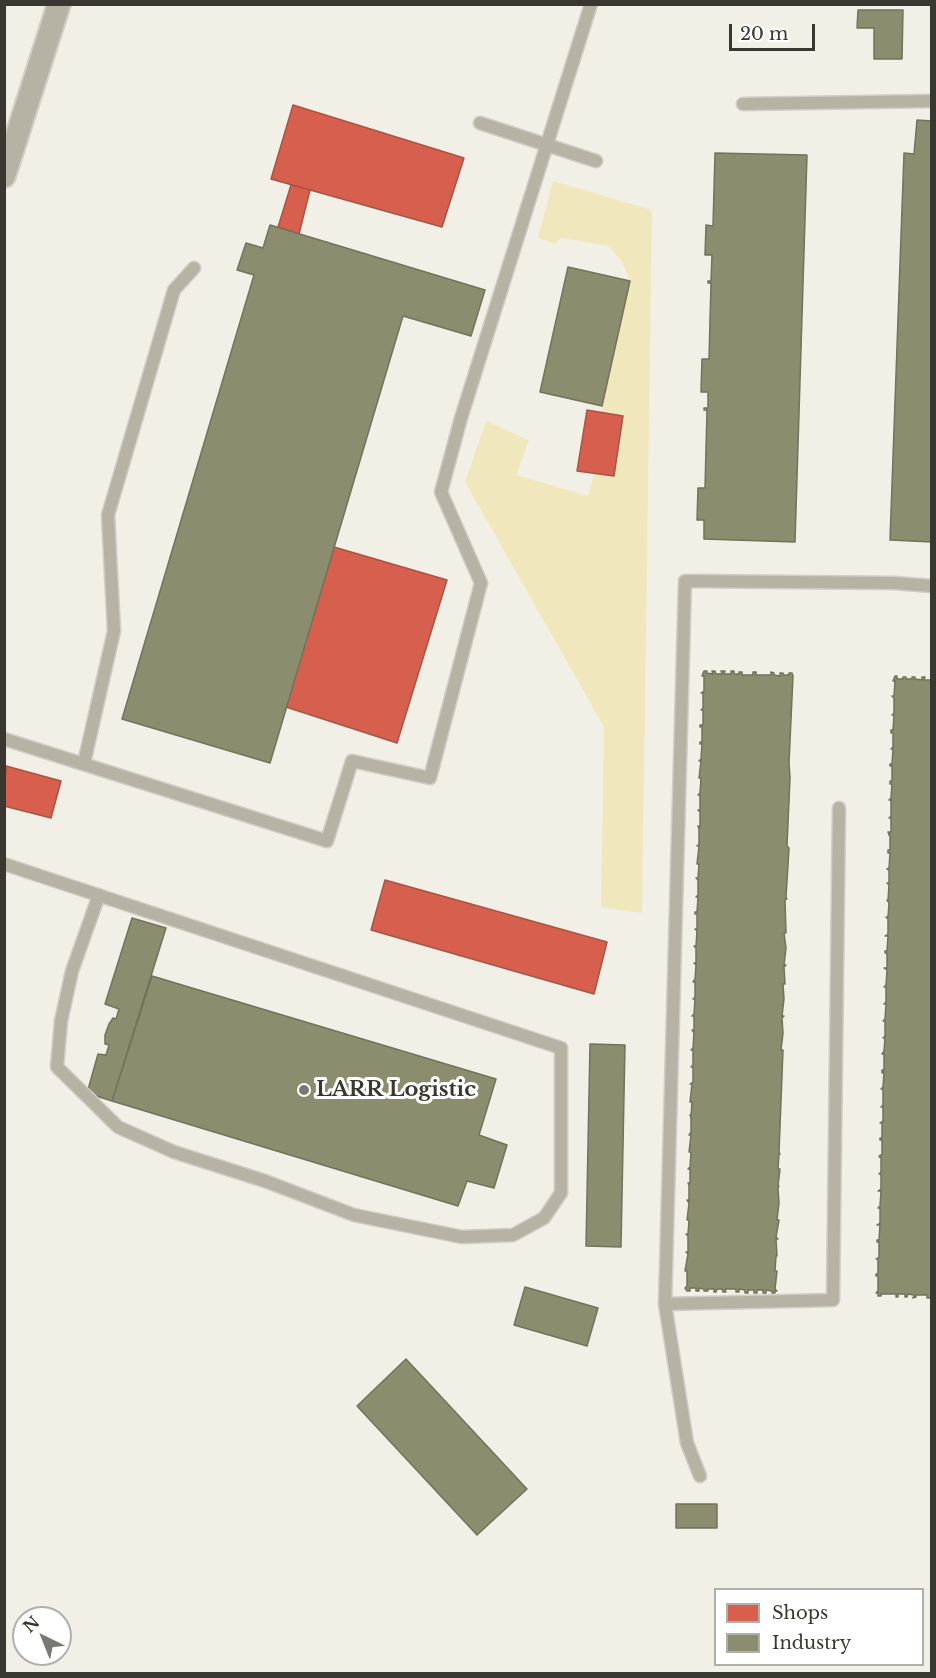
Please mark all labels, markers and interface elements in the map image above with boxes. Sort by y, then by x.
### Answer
scale bar [732,12,818,50]
text: 20 m [740,23,788,45]
place label: LARR Logistic [316,1077,476,1103]
marker: LARR Logistic [297,1083,311,1097]
legend [714,1588,924,1666]
text: Shops [772,1602,828,1624]
north arrow [12,1606,72,1666]
text: N [19,1612,43,1637]
text: Industry [772,1632,851,1654]

